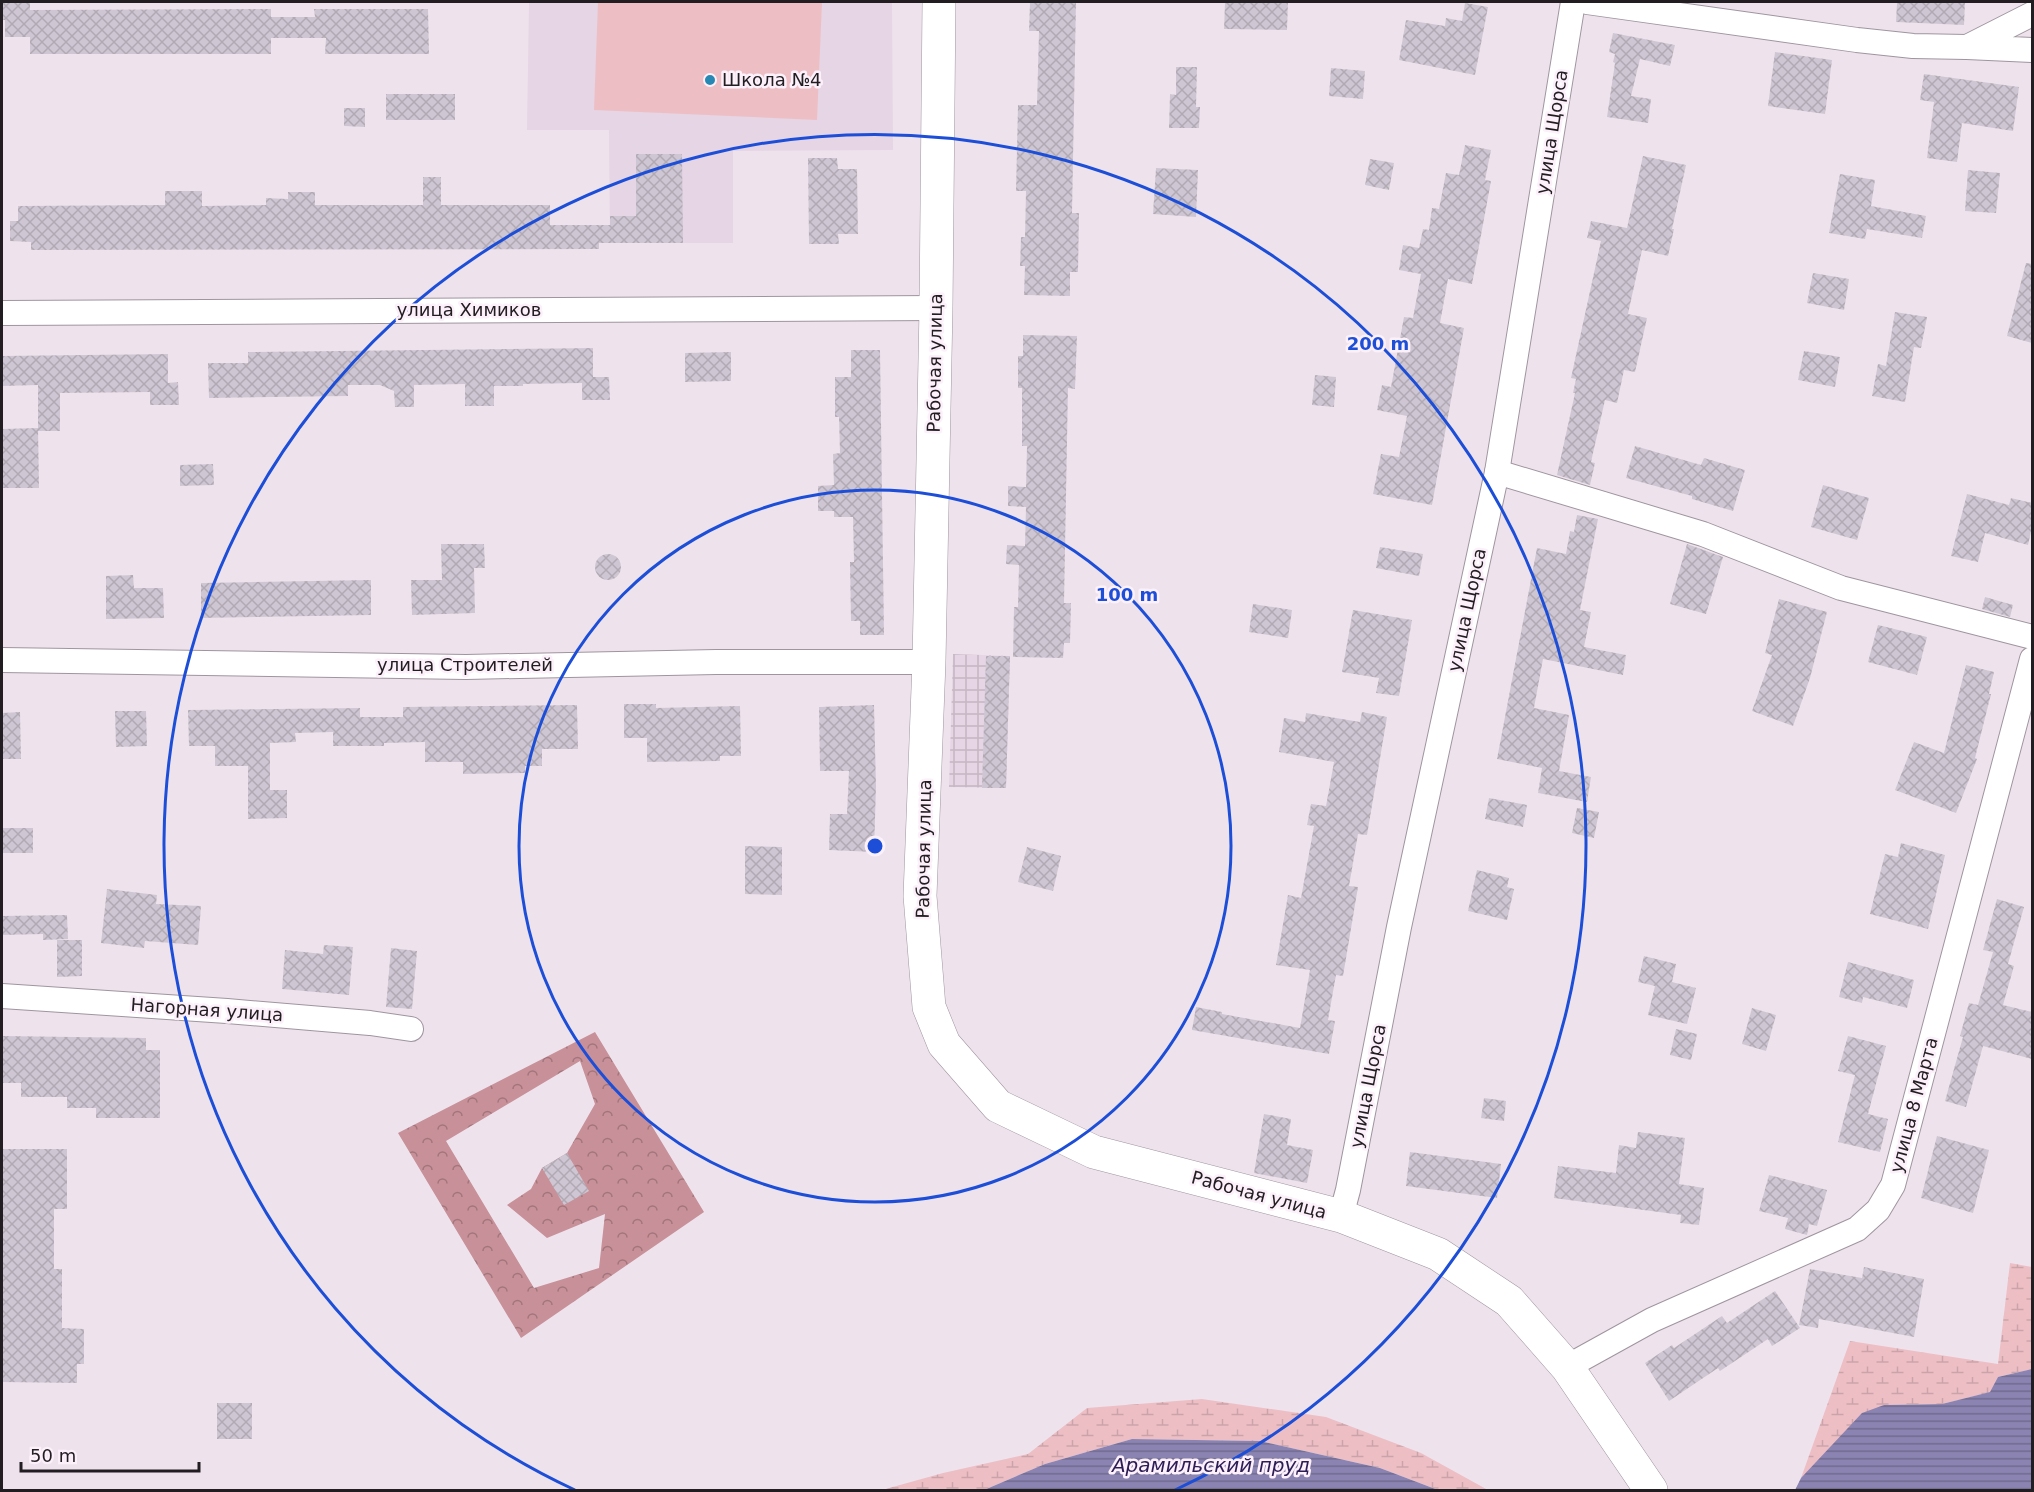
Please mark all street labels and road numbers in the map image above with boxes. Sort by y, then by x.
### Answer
street label: улица Щорса [1531,68,1572,196]
street label: Рабочая улица [923,293,946,433]
street label: улица Химиков [397,299,541,320]
street label: улица Щорса [1443,546,1490,674]
street label: улица Строителей [377,654,553,675]
street label: Рабочая улица [912,779,935,919]
street label: Нагорная улица [130,994,284,1025]
street label: улица Щорса [1345,1022,1390,1150]
street label: улица 8 Марта [1885,1035,1942,1175]
street label: Рабочая улица [1189,1166,1329,1223]

